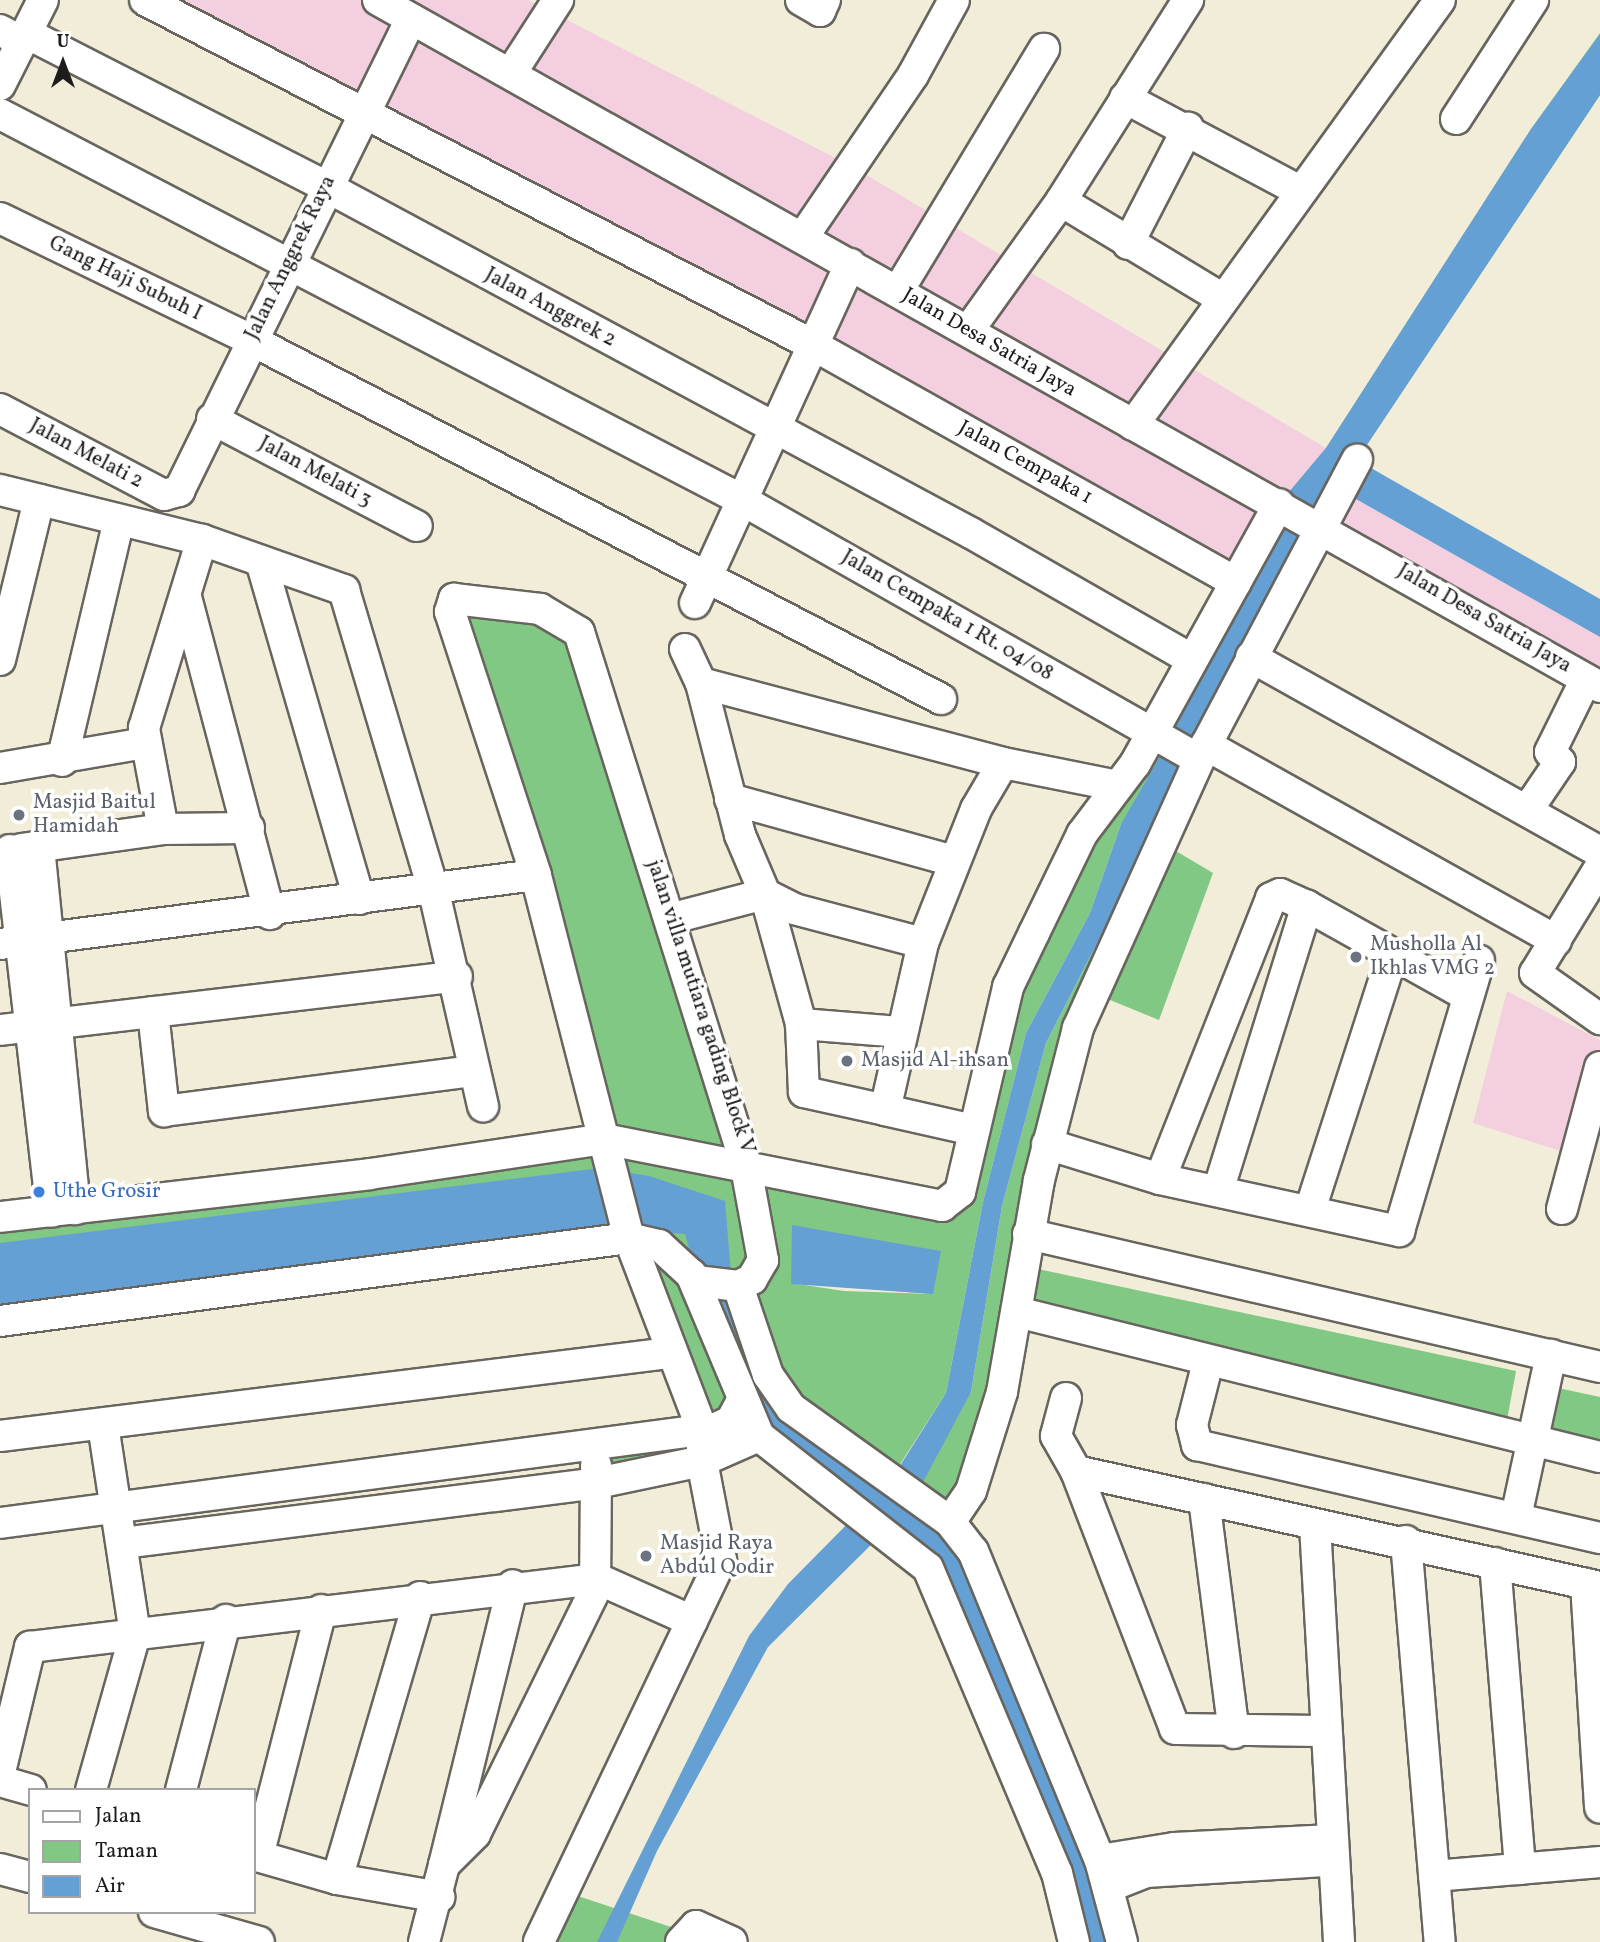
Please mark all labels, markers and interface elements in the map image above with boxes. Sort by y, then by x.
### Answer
north arrow [28,28,98,98]
text: U [56,29,70,55]
street label: Jalan Anggrek Raya [240,172,342,344]
street label: Gang Haji Subuh I [44,231,206,327]
street label: Jalan Anggrek 2 [480,263,620,353]
street label: Jalan Desa Satria Jaya [897,283,1081,403]
street label: Jalan Melati 2 [25,413,147,495]
street label: Jalan Cempaka 1 [953,416,1097,510]
street label: Jalan Melati 3 [254,432,376,512]
street label: Jalan Cempaka 1 Rt. 04/08 [837,545,1057,687]
street label: Jalan Desa Satria Jaya [1392,559,1576,679]
place label: Masjid Baitul Hamidah [33,790,156,840]
marker: Masjid Baitul Hamidah [11,807,27,823]
street label: jalan villa mutiara gading Block V [640,856,760,1158]
place label: Musholla Al Ikhlas VMG 2 [1370,932,1496,982]
marker: Musholla Al Ikhlas VMG 2 [1348,949,1364,965]
place label: Masjid Al-ihsan [861,1048,1009,1074]
marker: Masjid Al-ihsan [839,1053,855,1069]
place label: Uthe Grosir [53,1179,161,1205]
marker: Uthe Grosir [31,1184,47,1200]
place label: Masjid Raya Abdul Qodir [660,1531,774,1581]
marker: Masjid Raya Abdul Qodir [638,1548,654,1564]
legend [28,1788,256,1914]
text: Jalan [95,1802,142,1831]
text: Taman [95,1837,158,1866]
text: Air [95,1872,125,1901]

